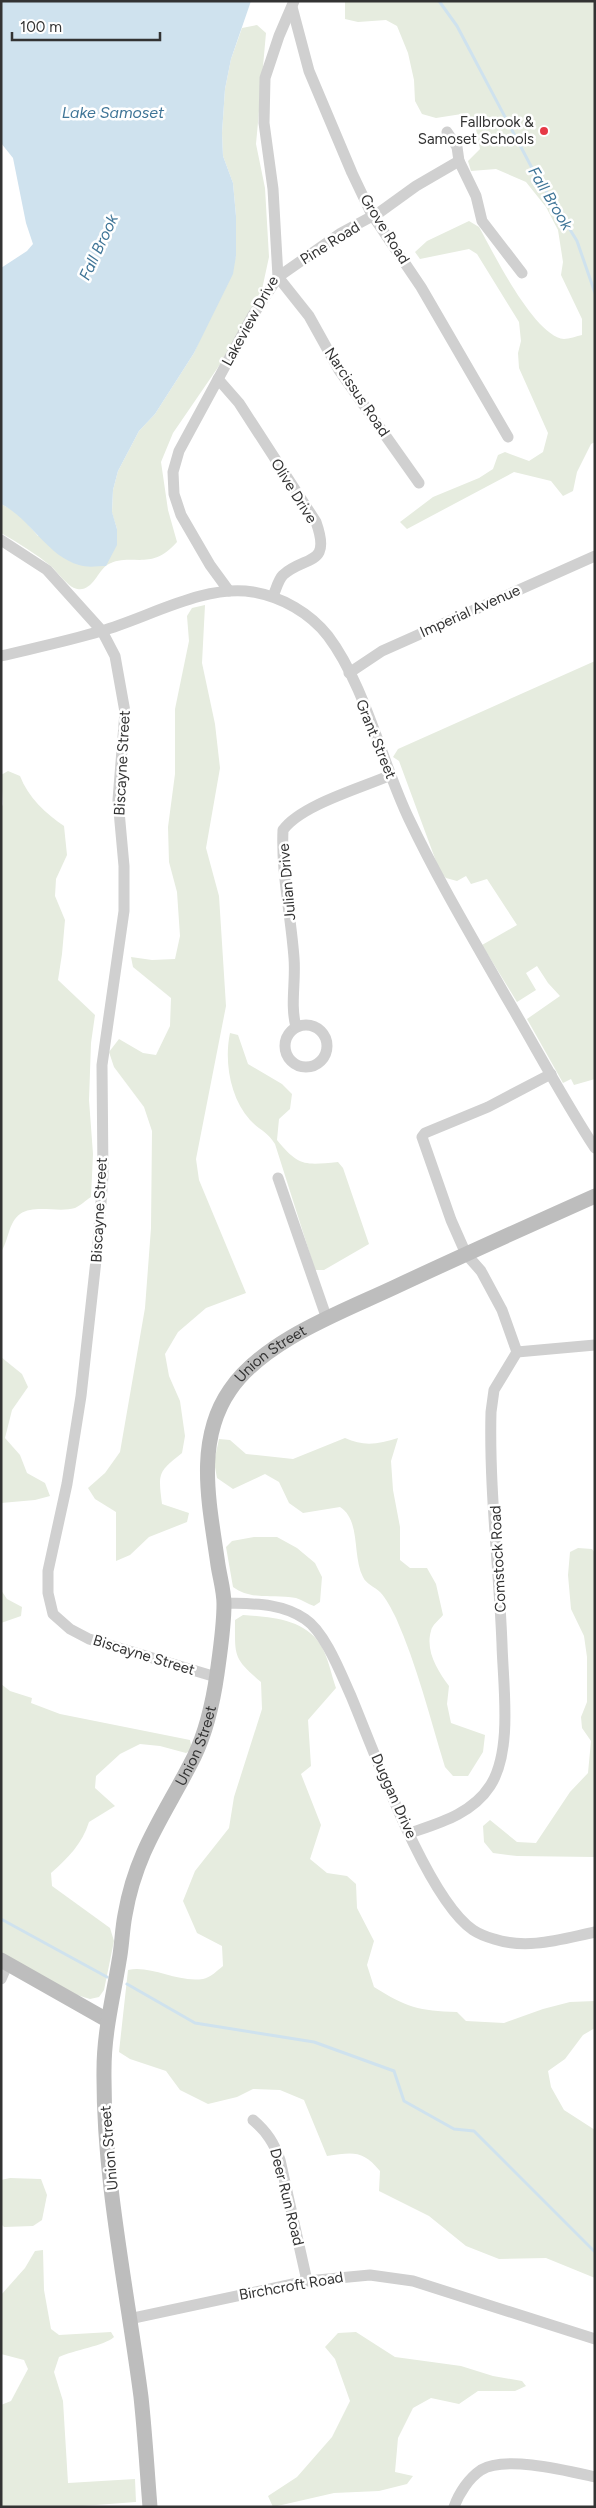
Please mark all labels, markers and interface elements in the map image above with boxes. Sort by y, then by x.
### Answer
scale bar [12,10,160,42]
text: 100 m [20,18,62,36]
water label: Lake Samoset [62,103,165,122]
place label: Fallbrook & Samoset Schools [418,113,534,148]
marker: Fallbrook & Samoset Schools [538,125,550,137]
water label: Fall Brook [524,163,578,234]
street label: Grove Road [356,191,414,267]
water label: Fall Brook [75,210,123,283]
street label: Pine Road [297,218,363,268]
street label: Lakeview Drive [218,273,282,369]
street label: Narcissus Road [321,344,393,440]
street label: Olive Drive [267,455,321,527]
street label: Imperial Avenue [417,581,523,641]
street label: Grant Street [352,697,400,782]
street label: Biscayne Street [110,710,134,816]
street label: Julian Drive [275,843,299,921]
street label: Biscayne Street [87,1157,111,1263]
street label: Union Street [231,1321,310,1386]
street label: Comstock Road [486,1505,510,1613]
street label: Biscayne Street [91,1631,197,1679]
street label: Union Street [171,1704,220,1789]
street label: Duggan Drive [367,1751,421,1841]
street label: Union Street [96,2104,122,2191]
street label: Deer Run Road [266,2146,308,2248]
street label: Birchcroft Road [237,2268,345,2304]

